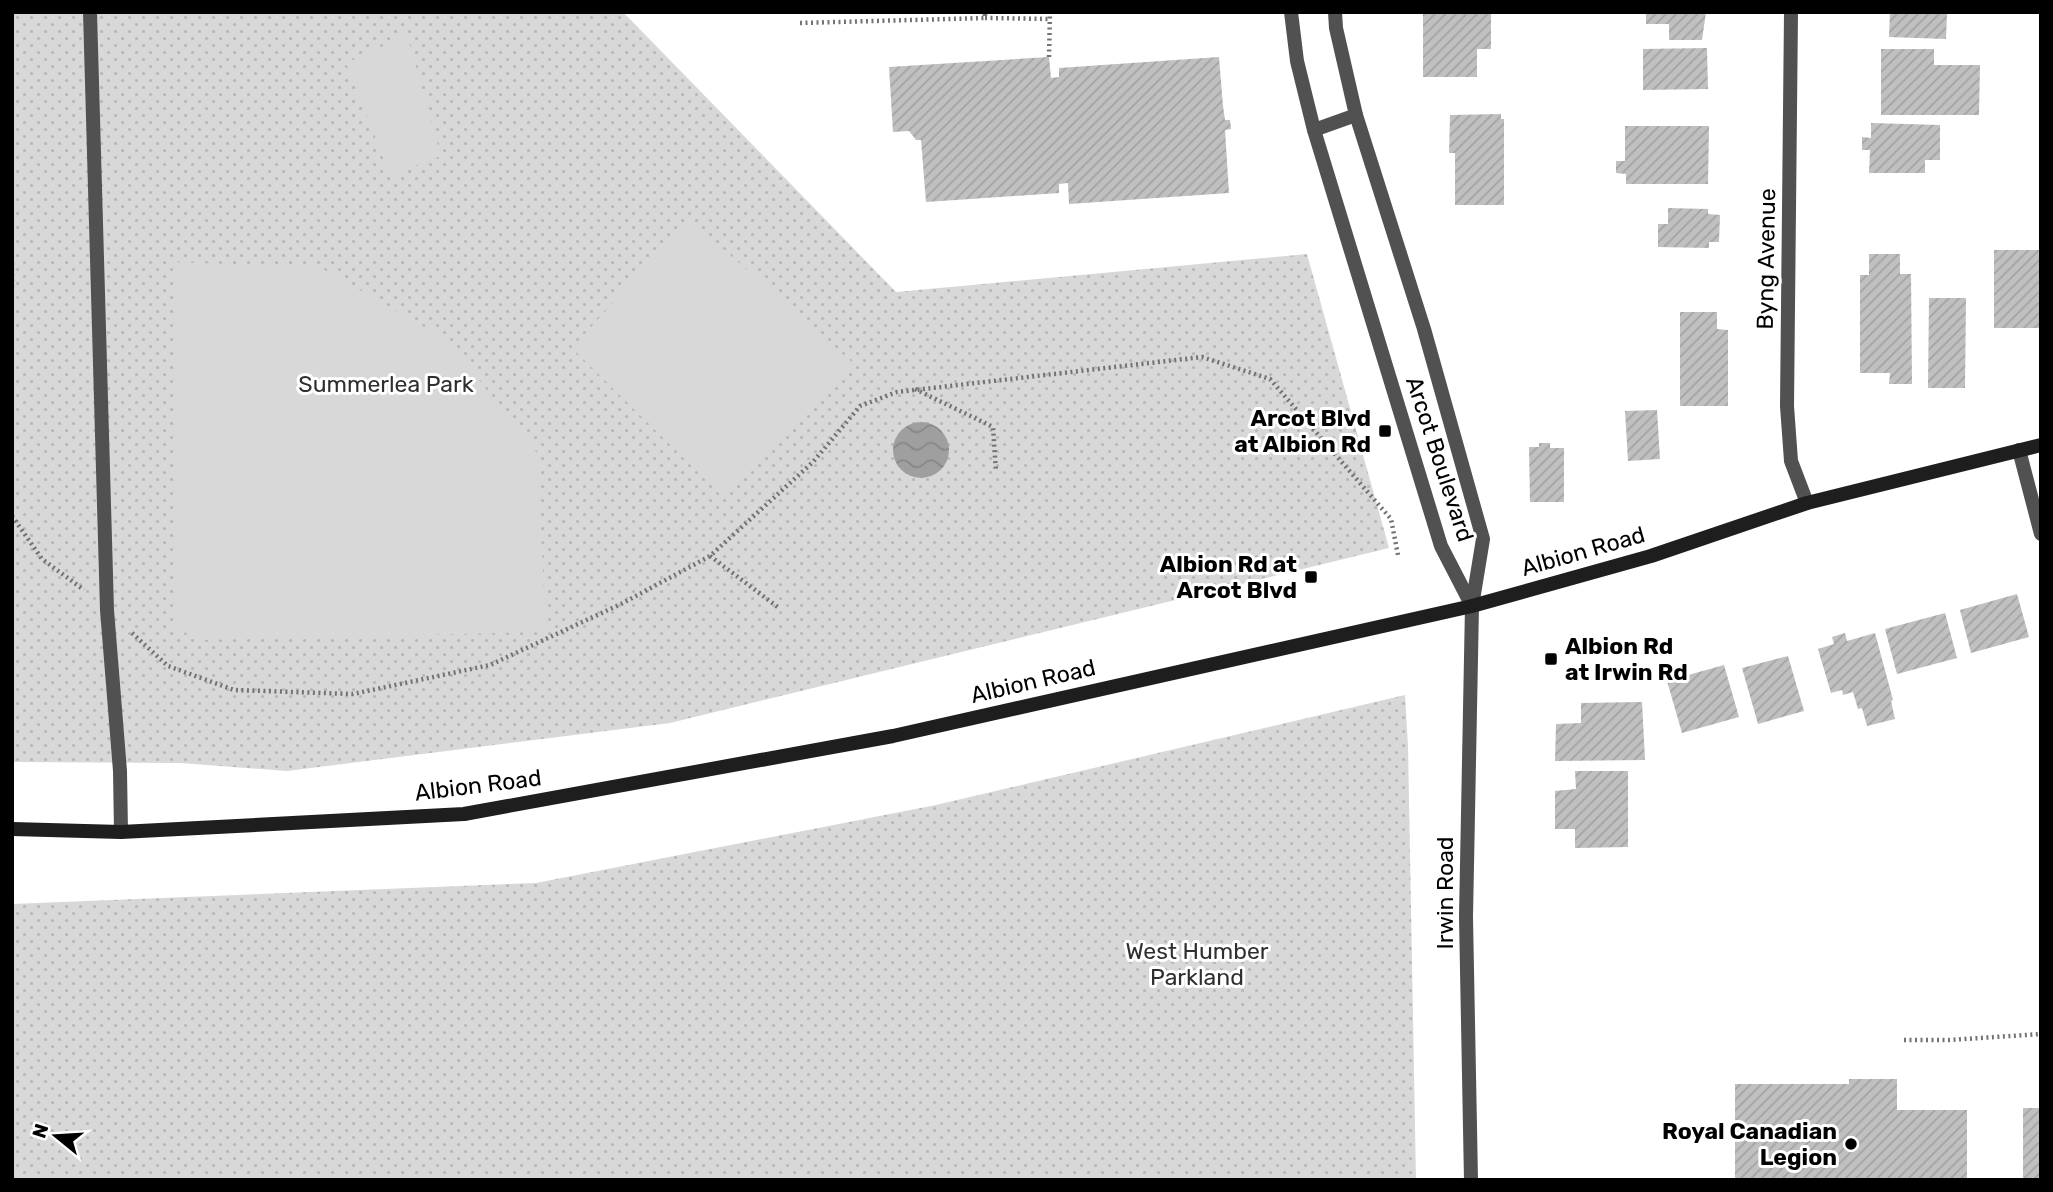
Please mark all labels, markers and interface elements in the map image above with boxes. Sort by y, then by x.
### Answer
street label: Byng Avenue [1751,188,1781,330]
park label: Summerlea Park [298,370,474,398]
street label: Arcot Boulevard [1400,373,1480,545]
place label: Arcot Blvd at Albion Rd [1234,404,1371,458]
marker: Arcot Blvd at Albion Rd [1377,423,1393,439]
street label: Albion Road [1518,520,1648,582]
place label: Albion Rd at Arcot Blvd [1160,550,1297,604]
marker: Albion Rd at Arcot Blvd [1303,569,1319,585]
place label: Albion Rd at Irwin Rd [1565,632,1688,686]
marker: Albion Rd at Irwin Rd [1543,651,1559,667]
street label: Albion Road [968,653,1098,709]
street label: Albion Road [413,763,543,807]
street label: Irwin Road [1431,836,1459,950]
park label: West Humber Parkland [1125,937,1269,991]
north arrow [21,1101,91,1171]
place label: Royal Canadian Legion [1662,1117,1837,1171]
text: N [27,1121,53,1141]
marker: Royal Canadian Legion [1843,1136,1859,1152]

